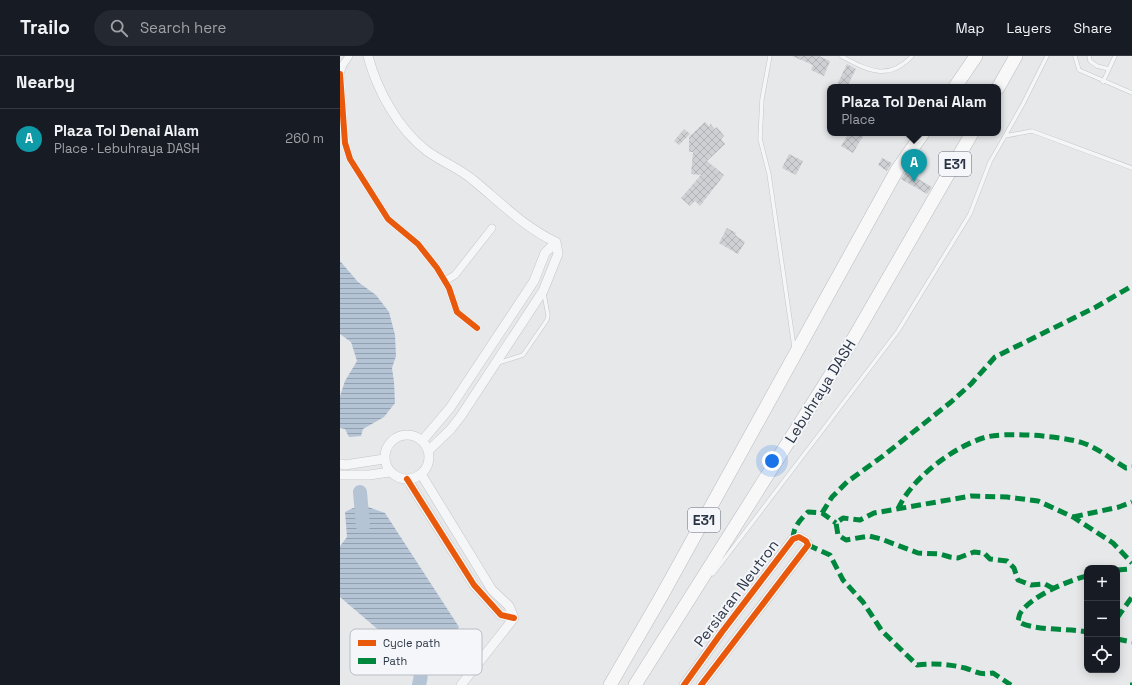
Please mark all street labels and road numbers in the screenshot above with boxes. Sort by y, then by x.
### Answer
road number: E31 [939,152,971,176]
street label: Lebuhraya DASH [780,336,860,446]
road number: E31 [688,508,720,532]
street label: Persiaran Neutron [690,536,782,650]

